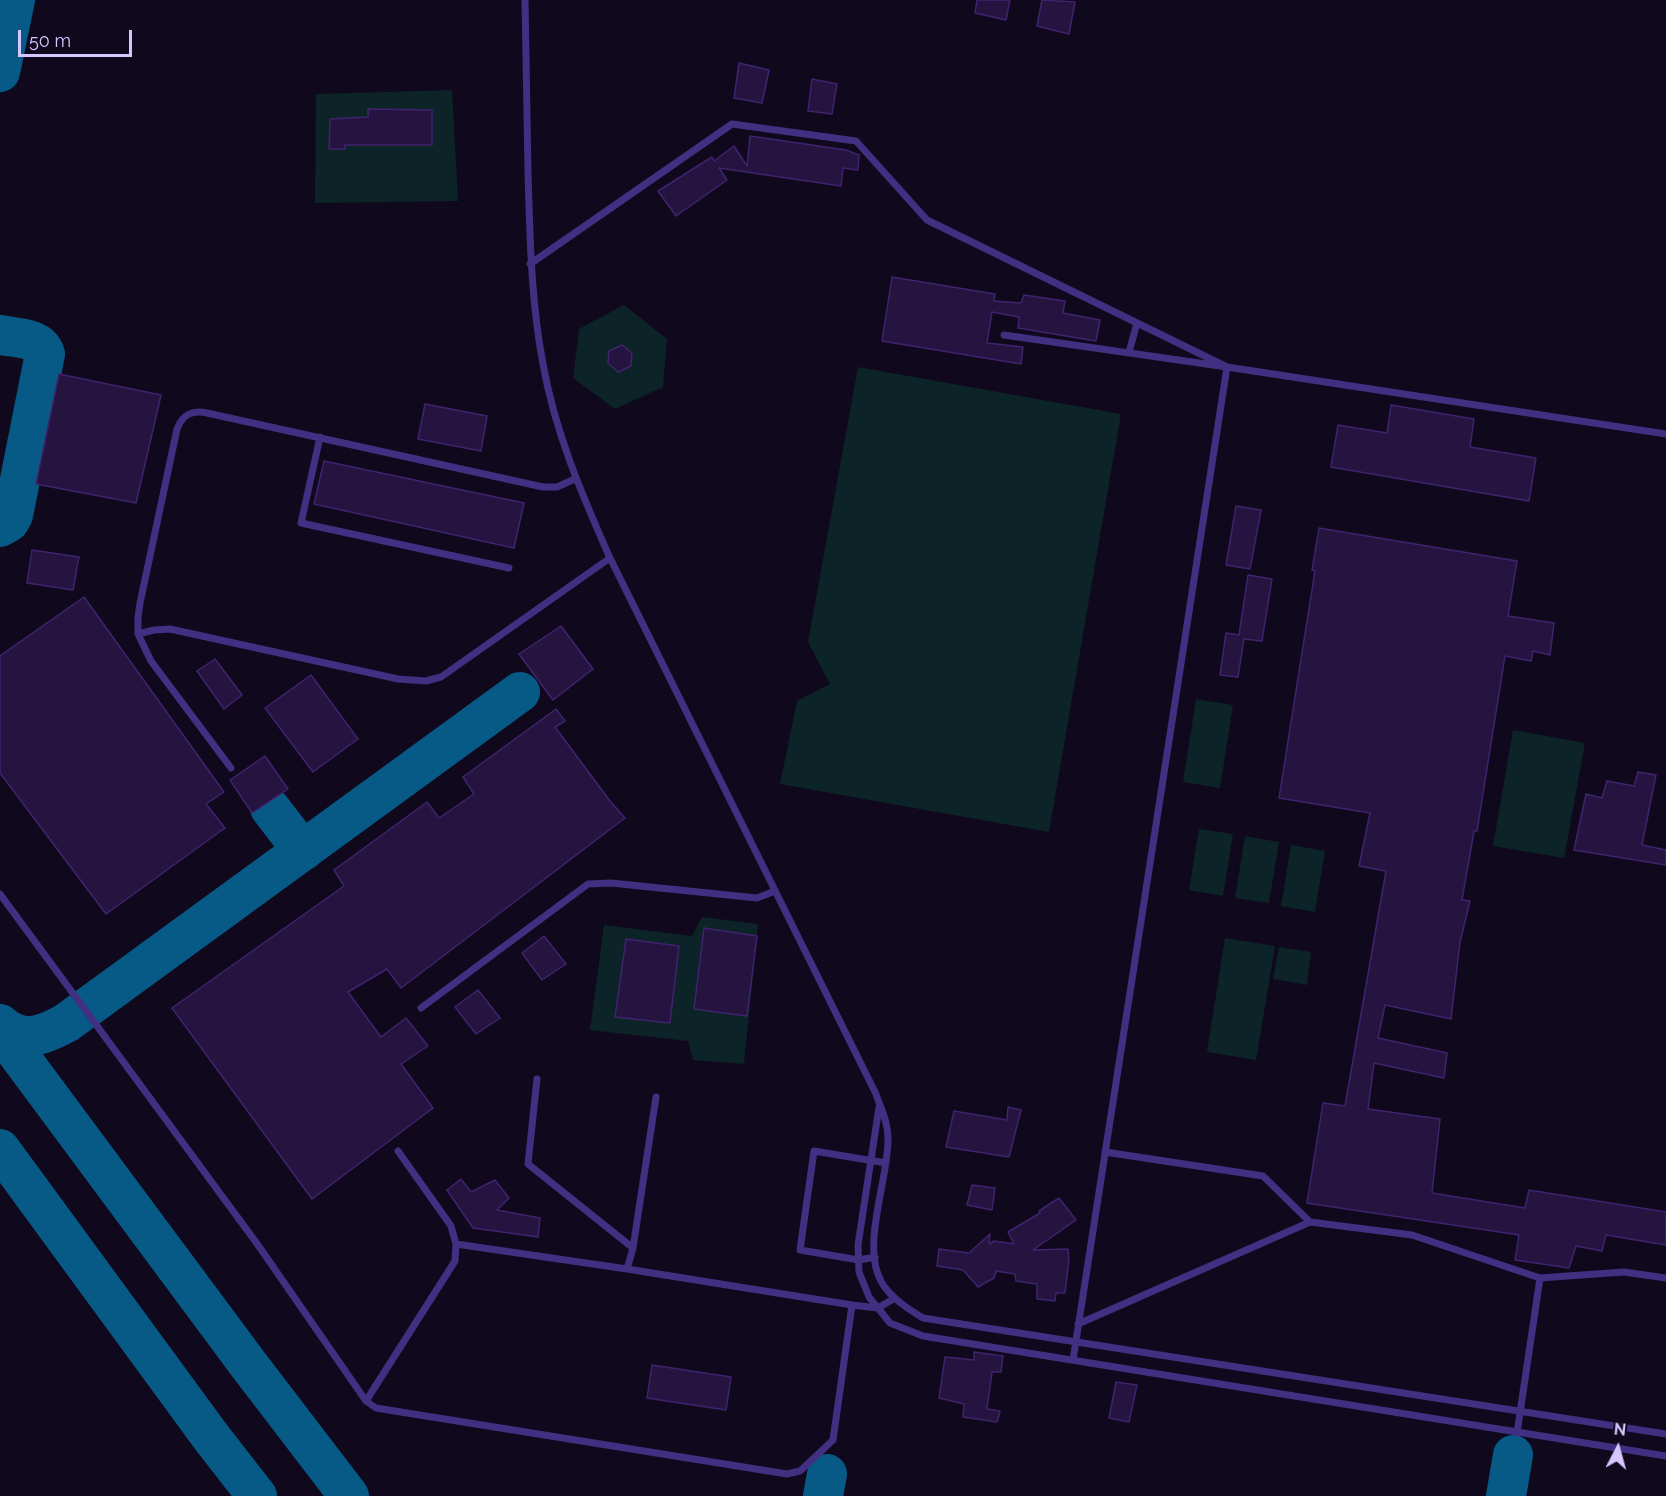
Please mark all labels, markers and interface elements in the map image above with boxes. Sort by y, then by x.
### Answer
scale bar [21,18,135,56]
text: 50 m [29,30,71,51]
north arrow [1588,1418,1648,1478]
text: N [1613,1420,1627,1440]

